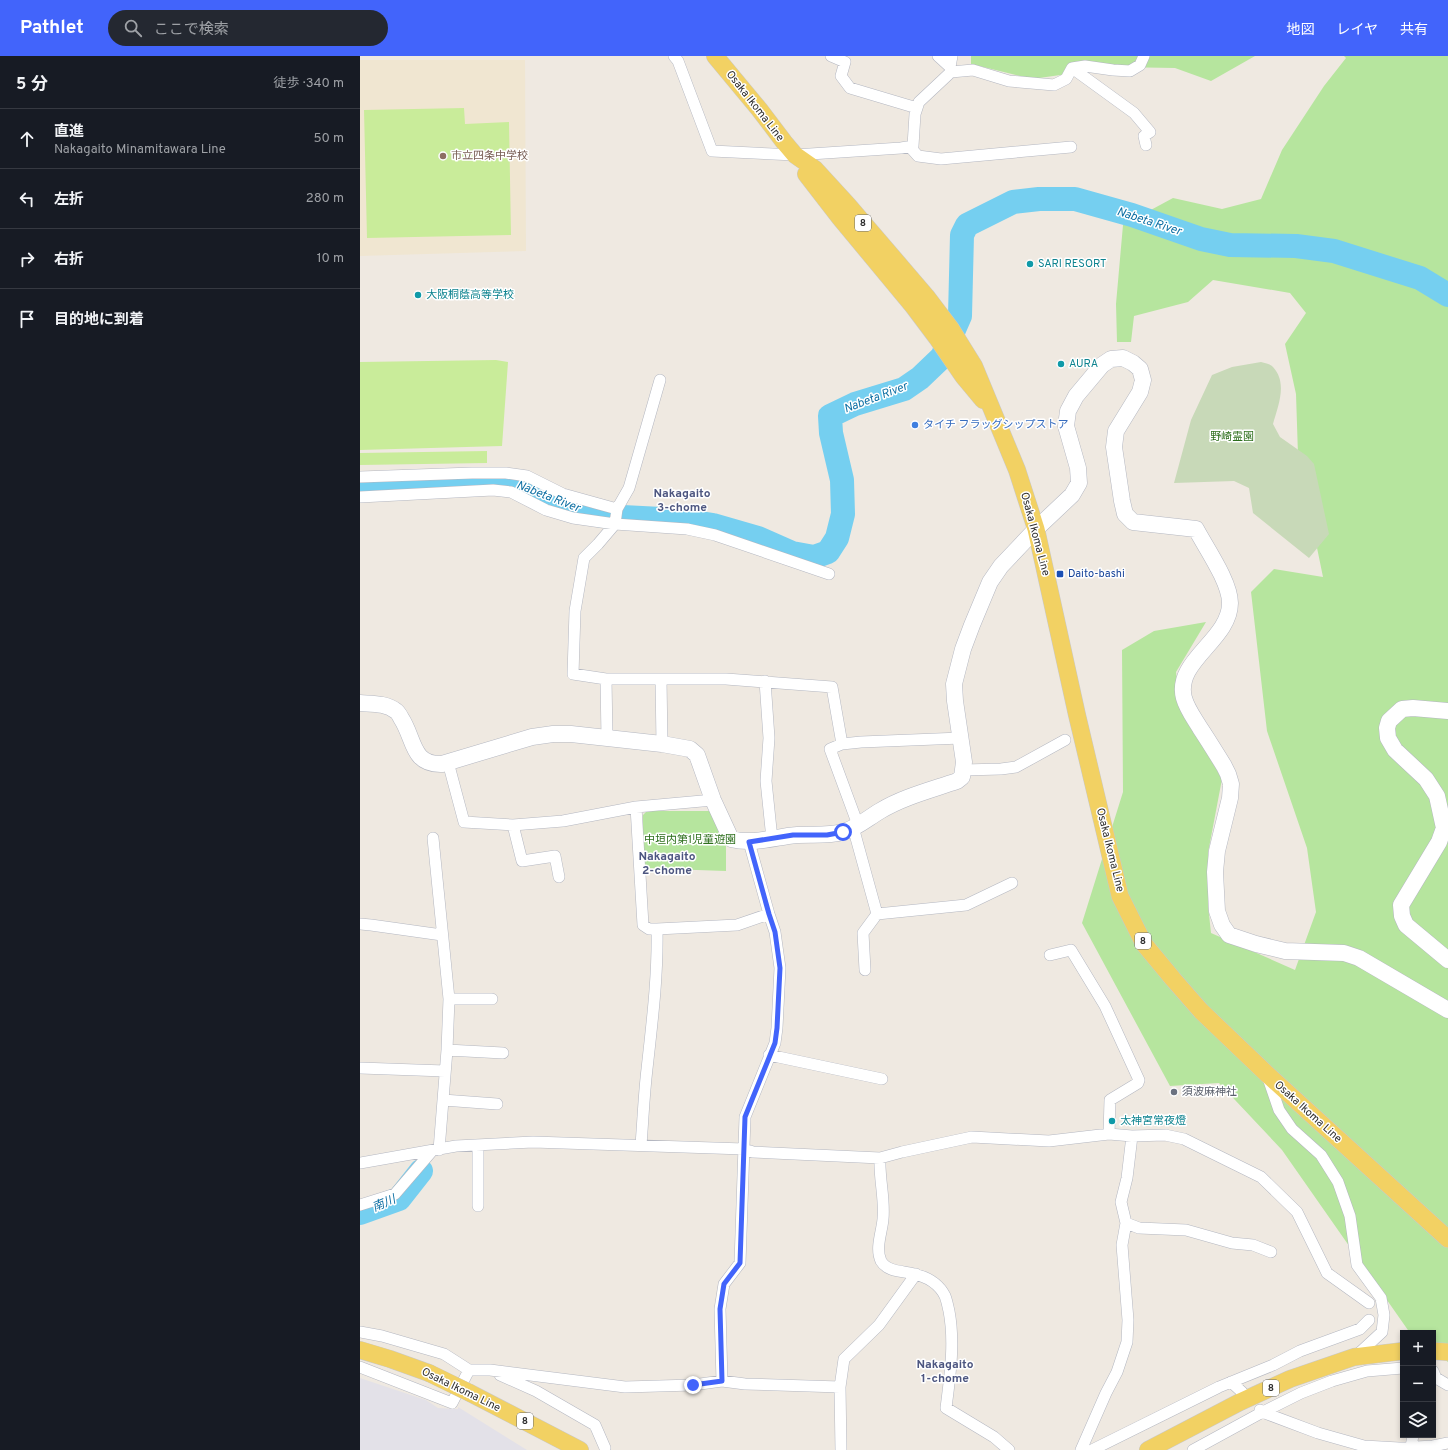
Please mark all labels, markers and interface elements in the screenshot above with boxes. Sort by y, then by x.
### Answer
search box [108,10,388,46]
text: Pathlet [20,16,84,40]
icon: search [122,17,144,39]
text: ここで検索 [154,21,229,40]
text: 地図 [1286,22,1314,39]
text: レイヤ [1336,22,1378,39]
text: 共有 [1400,22,1428,39]
street label: Osaka Ikoma Line [723,68,787,144]
text: 5 分 [16,74,48,96]
text: 徒歩 · 340 m [274,76,344,92]
text: 直進 [54,123,84,142]
icon: ahead [16,128,38,150]
text: 50 m [314,131,344,147]
text: Nakagaito Minamitawara Line [54,142,226,158]
place label: 市立四条中学校 [451,149,528,163]
marker: 市立四条中学校 [438,151,448,161]
icon: left [16,188,38,210]
text: 左折 [54,191,84,210]
text: 280 m [306,191,344,207]
water label: Nabeta River [1115,204,1185,240]
road number: 8 [855,215,871,231]
icon: right [16,248,38,270]
text: 右折 [54,251,84,270]
text: 10 m [317,251,344,267]
place label: SARI RESORT [1038,257,1106,271]
marker: SARI RESORT [1025,259,1035,269]
place label: 大阪桐蔭高等学校 [426,288,514,302]
marker: 大阪桐蔭高等学校 [413,290,423,300]
icon: arrive [16,308,38,330]
text: 目的地に到着 [54,311,144,330]
place label: AURA [1069,357,1098,371]
marker: AURA [1056,359,1066,369]
water label: Nabeta River [842,378,911,417]
place label: タイチ フラッグシップストア [923,418,1069,432]
marker: タイチ フラッグシップストア [910,420,920,430]
park label: 野崎霊園 [1210,430,1254,444]
water label: Nabeta River [514,478,583,517]
district label: Nakagaito 3-chome [653,486,711,516]
street label: Osaka Ikoma Line [1017,491,1053,578]
place label: Daito-bashi [1068,567,1125,581]
marker: Daito-bashi [1055,569,1065,579]
street label: Osaka Ikoma Line [1093,806,1127,894]
route start [834,823,852,841]
park label: 中垣内第1児童遊園 [644,833,736,847]
district label: Nakagaito 2-chome [638,849,696,879]
road number: 8 [1135,933,1151,949]
street label: Osaka Ikoma Line [1271,1078,1345,1146]
place label: 須波麻神社 [1182,1085,1237,1099]
marker: 須波麻神社 [1169,1087,1179,1097]
place label: 太神宮常夜燈 [1120,1114,1186,1128]
marker: 太神宮常夜燈 [1107,1116,1117,1126]
water label: 南川 [370,1191,400,1216]
map controls [1400,1330,1436,1438]
button: + [1400,1330,1436,1366]
district label: Nakagaito 1-chome [916,1357,974,1387]
street label: Osaka Ikoma Line [419,1365,503,1415]
button: − [1400,1366,1436,1402]
route end [684,1376,702,1394]
road number: 8 [1263,1380,1279,1396]
button: layers [1400,1402,1436,1438]
road number: 8 [517,1413,533,1429]

